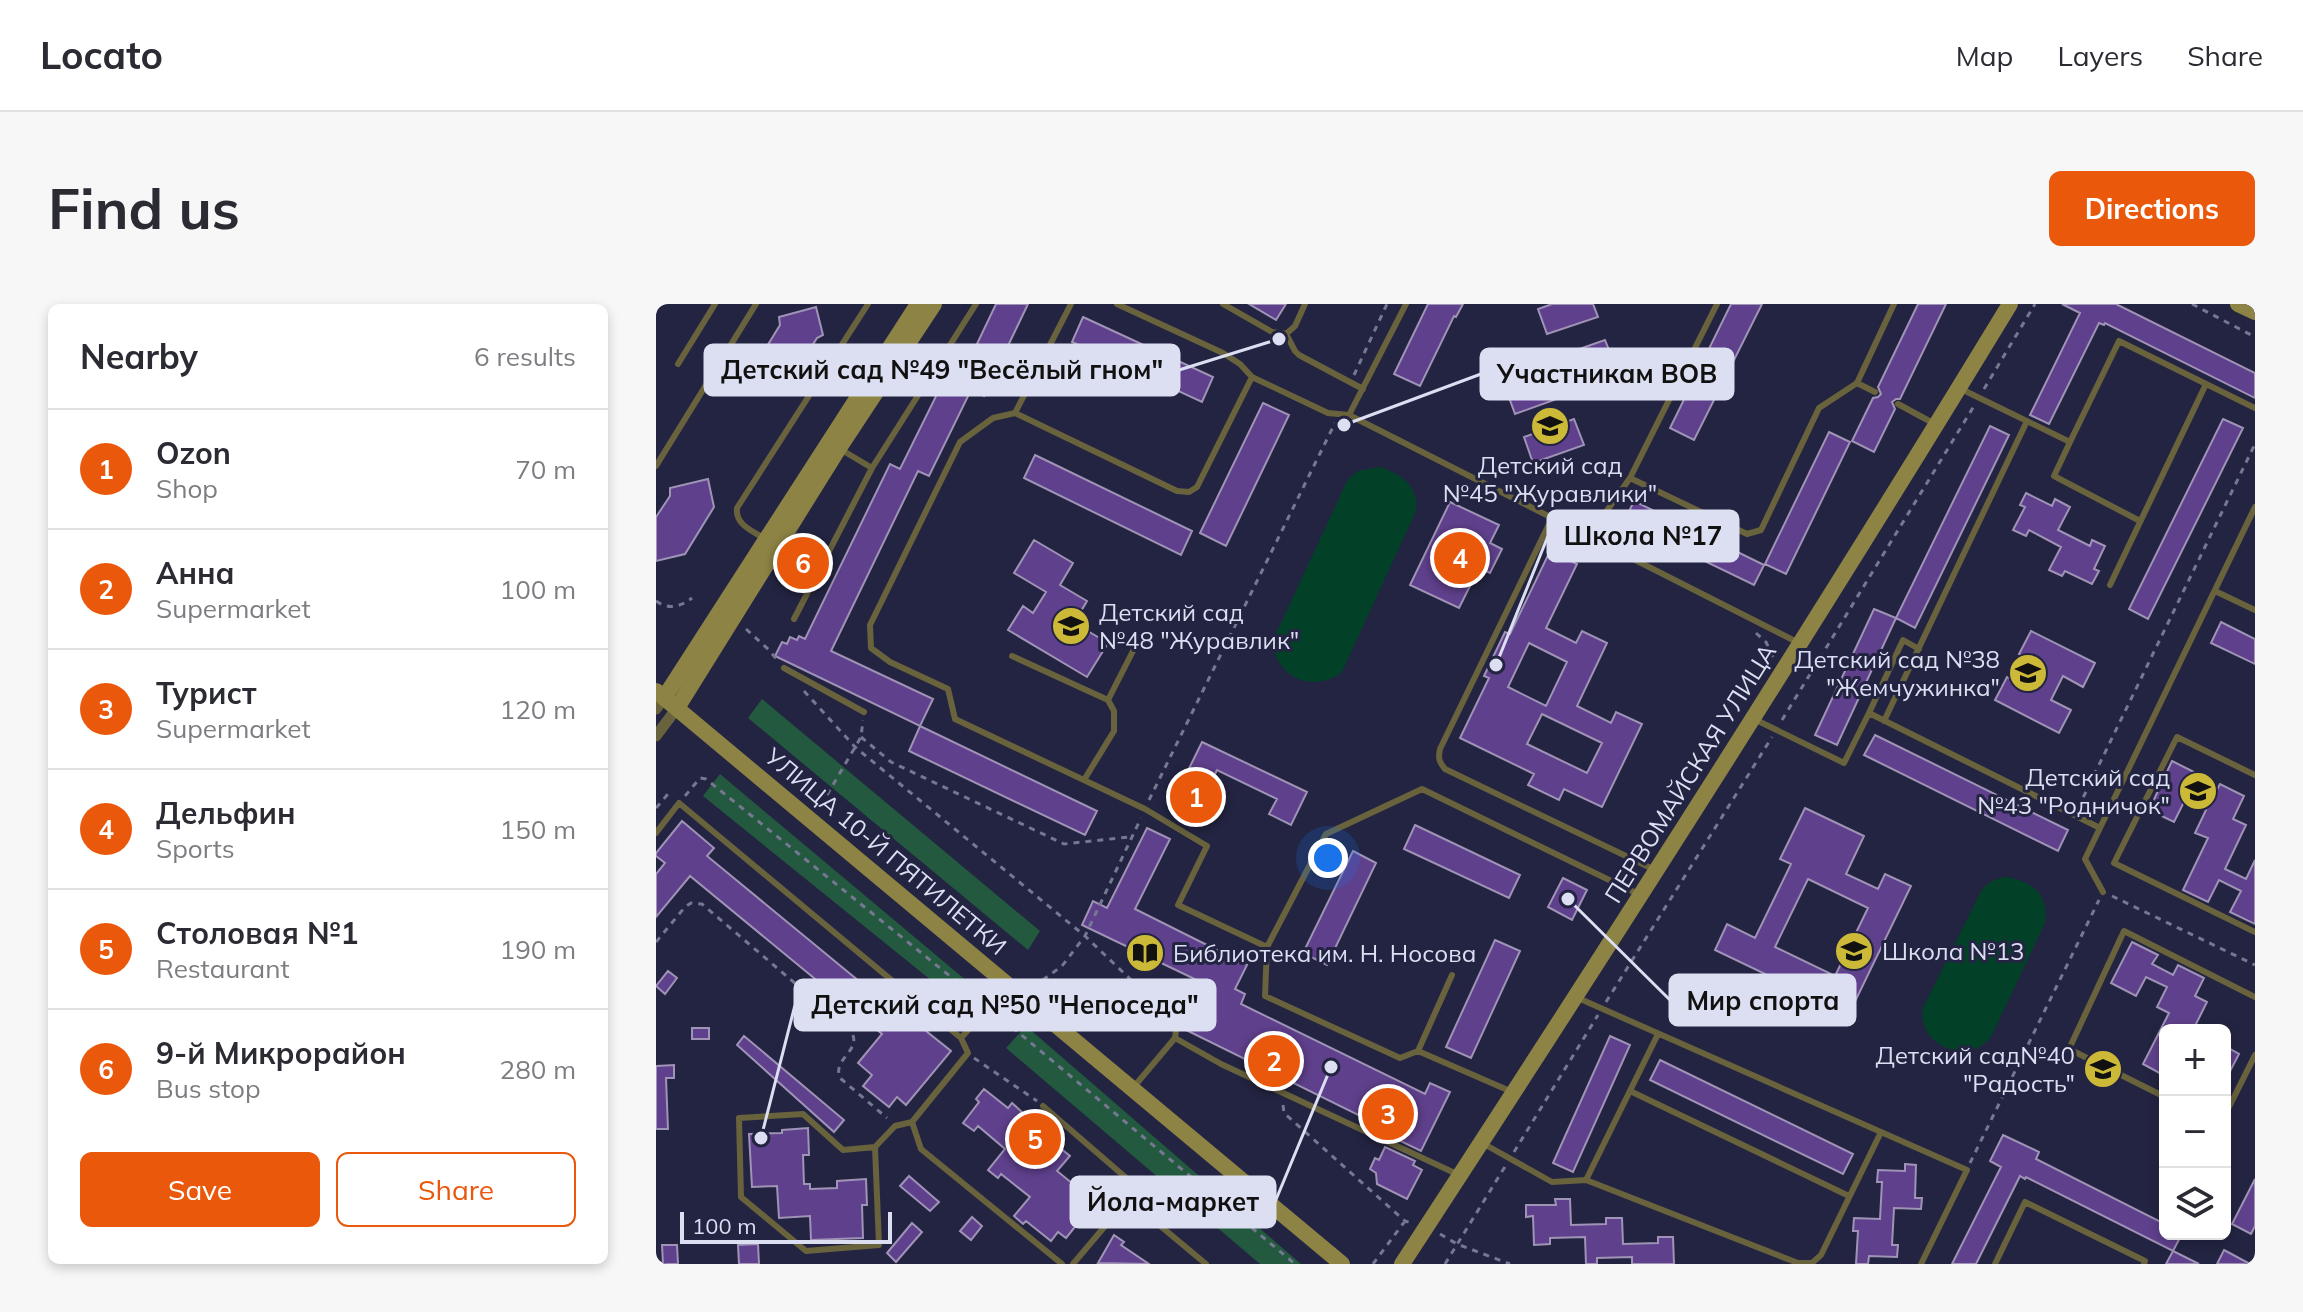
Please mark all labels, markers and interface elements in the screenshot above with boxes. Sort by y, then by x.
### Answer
text: Locato [40,31,163,79]
text: Map [1956,38,2013,73]
text: Layers [2057,38,2143,73]
text: Share [2187,38,2263,73]
button: Directions [2049,171,2255,246]
text: Find us [48,173,240,243]
text: Nearby [80,335,198,378]
text: 6 results [474,340,576,373]
callout: Детский сад №49 "Весёлый гном" [705,345,1179,395]
callout: Участникам ВОВ [1481,349,1733,399]
text: Детский сад №49 "Весёлый гном" [721,353,1163,386]
text: Участникам ВОВ [1496,357,1717,390]
school or university icon: Детский сад №45 "Журавлики" [1529,405,1571,447]
text: Ozon [156,434,231,472]
place label: Детский сад №45 "Журавлики" [1443,450,1657,508]
text: 1 [98,453,114,486]
text: 70 m [515,453,576,486]
text: Shop [156,472,218,505]
callout: Школа №17 [1548,511,1738,561]
text: Школа №17 [1564,519,1722,552]
pin: 4 [1434,528,1486,588]
pin: 6 [777,533,829,593]
text: Анна [156,554,235,592]
text: 2 [98,573,114,606]
text: 100 m [500,573,576,606]
text: Supermarket [156,592,311,625]
place label: Детский сад №48 "Журавлик" [1099,597,1299,655]
school or university icon: Детский сад №48 "Журавлик" [1050,605,1092,647]
street label: ПЕРВОМАЙСКАЯ УЛИЦА [1598,637,1782,908]
place label: Детский сад №38 "Жемчужинка" [1794,644,2000,702]
school or university icon: Детский сад №38 "Жемчужинка" [2007,652,2049,694]
text: Турист [156,674,257,712]
text: 3 [98,693,114,726]
text: 120 m [500,693,576,726]
text: Supermarket [156,712,311,745]
street label: УЛИЦА 10-Й ПЯТИЛЕТКИ [758,740,1013,961]
place label: Детский сад №43 "Родничок" [1977,762,2170,820]
pin: 1 [1170,767,1222,827]
school or university icon: Детский сад №43 "Родничок" [2177,770,2219,812]
text: Дельфин [156,794,296,832]
text: 4 [98,813,114,846]
text: 150 m [500,813,576,846]
text: Sports [156,832,235,865]
your location [1308,838,1348,878]
text: Столовая №1 [156,914,358,952]
school or university icon: Школа №13 [1833,930,1875,972]
library icon: Библиотека им. Н. Носова [1124,932,1166,974]
text: 5 [98,933,114,966]
text: 190 m [500,933,576,966]
place label: Школа №13 [1882,936,2024,966]
place label: Библиотека им. Н. Носова [1173,938,1476,968]
text: Restaurant [156,952,290,985]
callout: Мир спорта [1670,975,1855,1025]
callout: Детский сад №50 "Непоседа" [795,980,1215,1030]
text: Мир спорта [1687,984,1839,1017]
text: Детский сад №50 "Непоседа" [811,988,1199,1021]
map controls [2159,1024,2231,1240]
button: + [2159,1024,2231,1096]
pin: 2 [1248,1031,1300,1091]
text: 9-й Микрорайон [156,1034,406,1072]
place label: Детский сад№40 "Радость" [1876,1040,2075,1098]
school or university icon: Детский сад№40 "Радость" [2082,1048,2124,1090]
text: 6 [98,1053,114,1086]
text: 280 m [500,1053,576,1086]
text: Bus stop [156,1072,261,1105]
pin: 3 [1362,1084,1414,1144]
button: − [2159,1096,2231,1168]
pin: 5 [1009,1109,1061,1169]
button: Save [80,1152,320,1227]
button: Share [336,1152,576,1227]
button: layers [2159,1168,2231,1240]
callout: Йола-маркет [1071,1177,1275,1227]
text: Йола-маркет [1087,1185,1259,1218]
scale bar [680,1208,892,1244]
text: 100 m [692,1212,757,1240]

